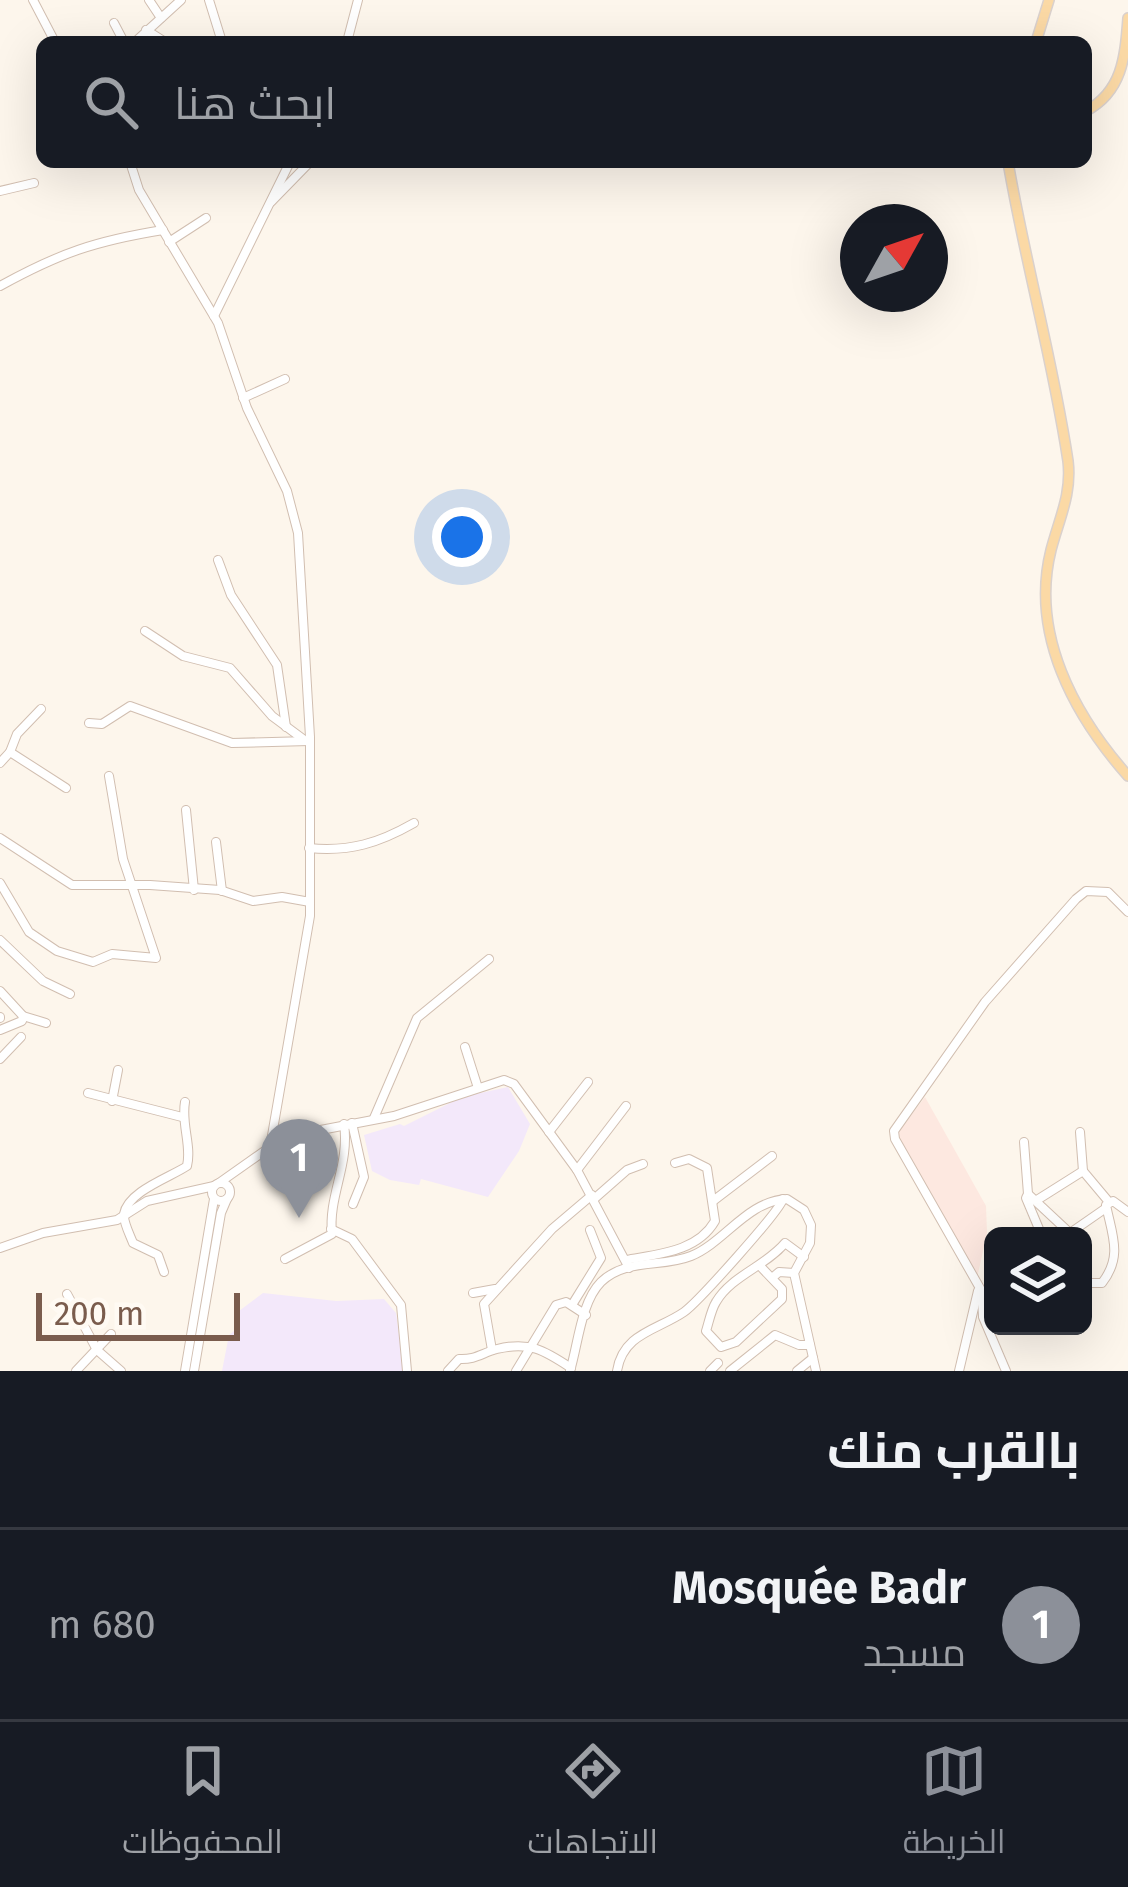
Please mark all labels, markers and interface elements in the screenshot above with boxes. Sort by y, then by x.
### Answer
search box [36,36,1092,168]
icon: search [78,69,144,135]
text: ابحث هنا [174,77,336,131]
north arrow [840,204,948,312]
your location [432,507,492,567]
pin: 1 [260,1119,338,1218]
map controls [984,1227,1092,1335]
button: layers [984,1227,1092,1335]
scale bar [36,1287,240,1340]
text: 200 m [54,1294,144,1334]
text: بالقرب منك [827,1420,1080,1482]
text: Mosquée Badr [672,1561,966,1615]
text: 680 m [48,1602,156,1648]
text: 1 [1032,1602,1050,1648]
text: مسجد [863,1630,966,1676]
tab: المحفوظات [122,1738,283,1872]
tab: الاتجاهات [528,1738,658,1872]
tab: الخريطة [903,1738,1006,1872]

